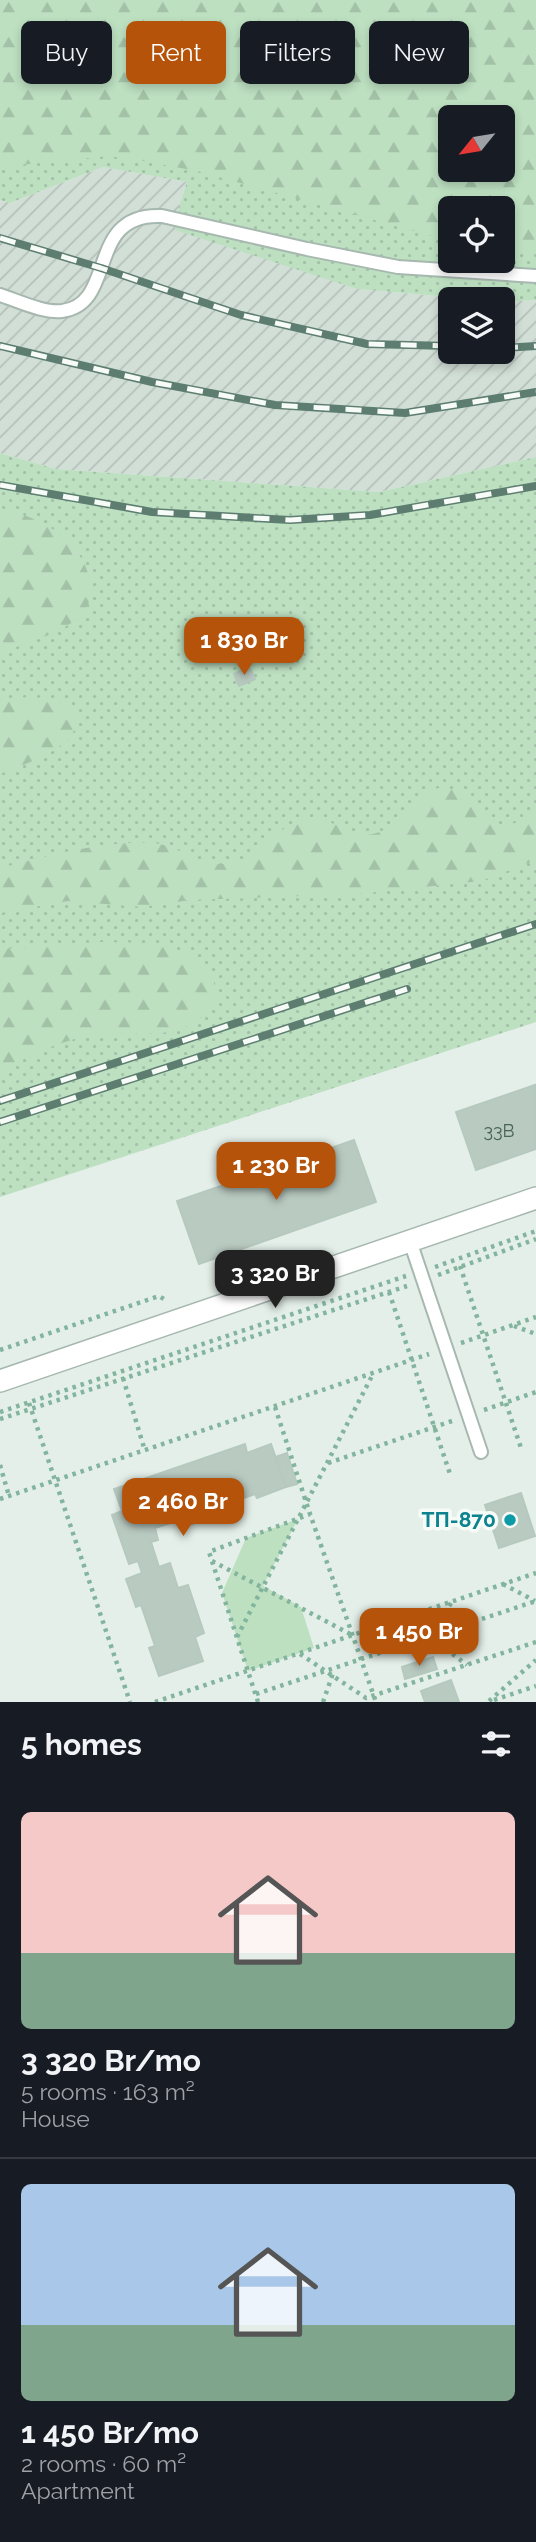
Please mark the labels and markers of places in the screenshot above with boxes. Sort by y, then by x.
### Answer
pin: 1 830 Br [172,618,316,677]
pin: 1 230 Br [204,1142,348,1202]
pin: 3 320 Br [203,1250,347,1310]
pin: 2 460 Br [111,1478,255,1538]
place label: ТП-870 [422,1507,496,1532]
marker: ТП-870 [502,1512,518,1528]
pin: 1 450 Br [347,1608,491,1668]

